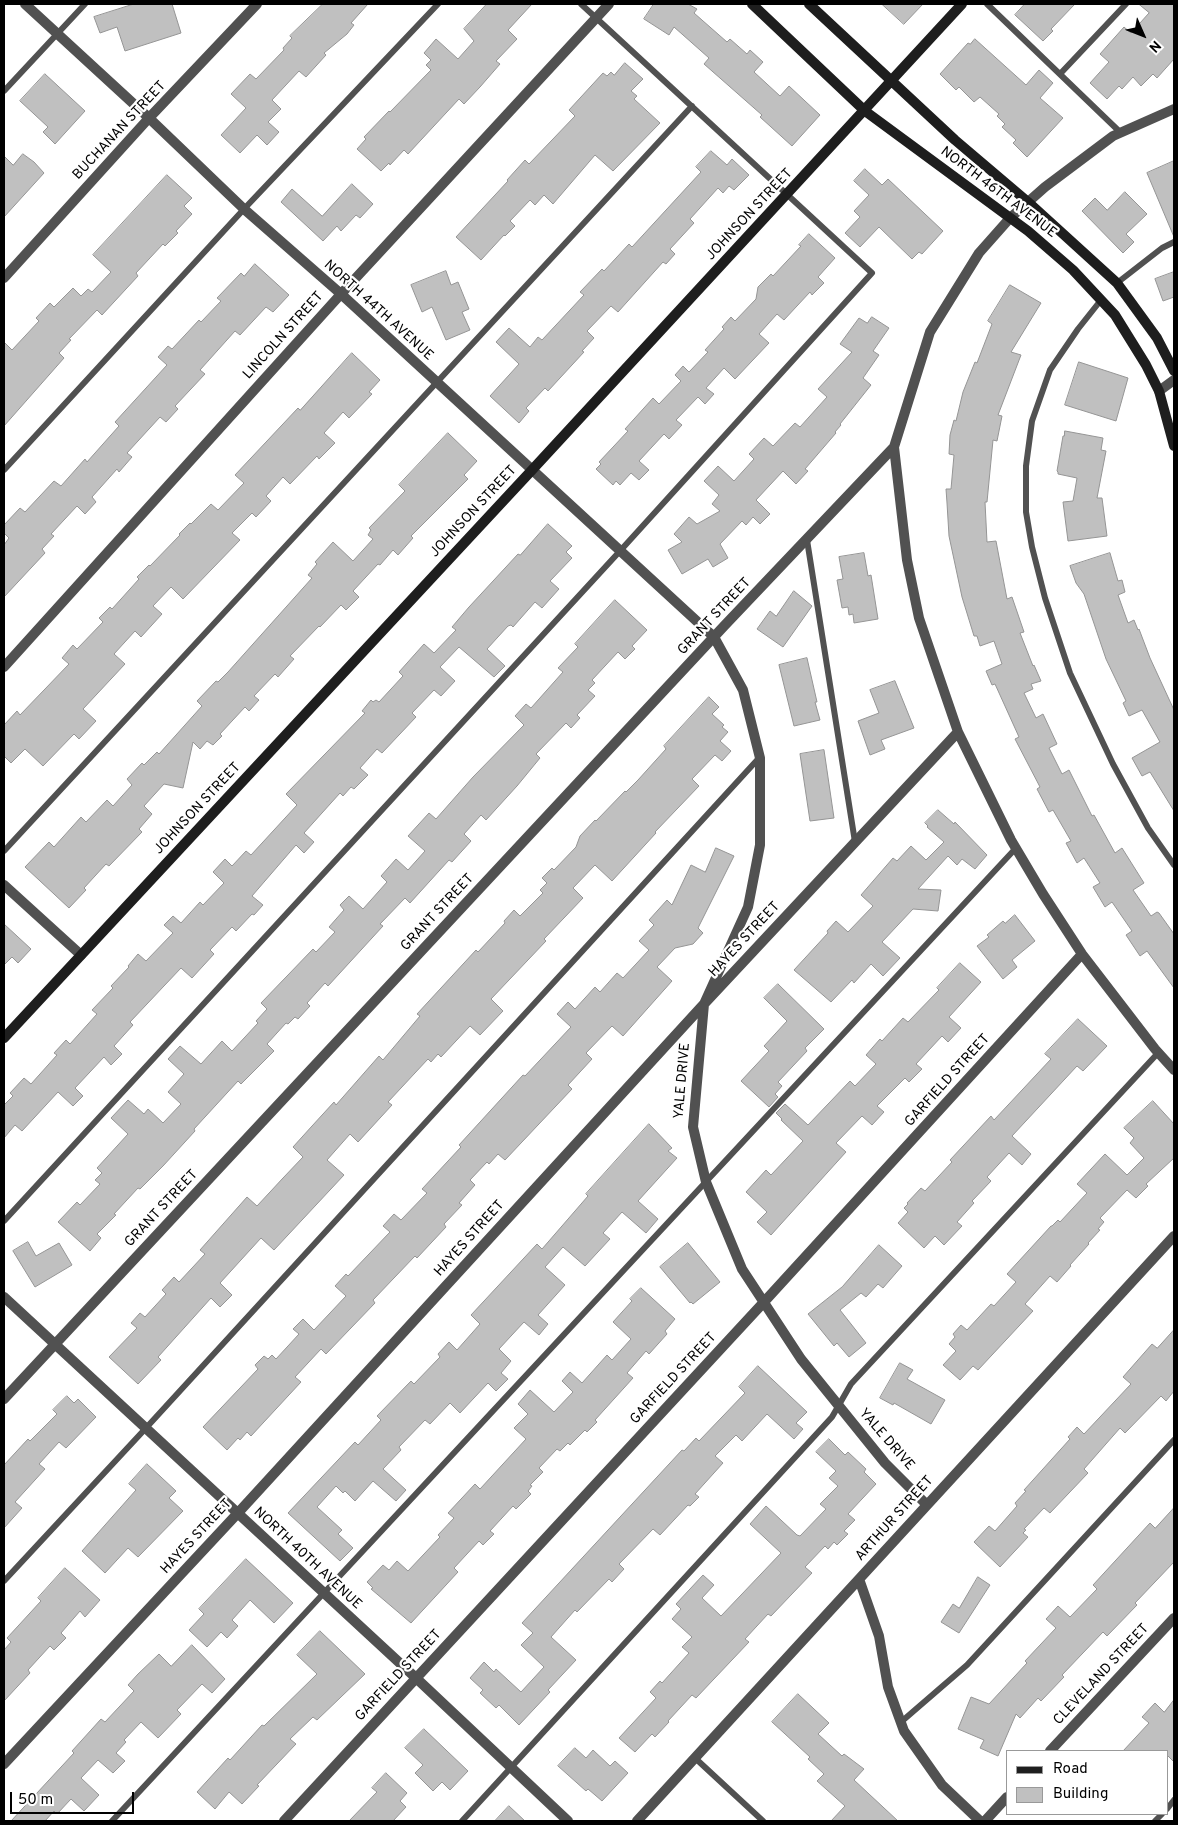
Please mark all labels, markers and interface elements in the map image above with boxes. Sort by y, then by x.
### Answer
north arrow [1118,10,1168,60]
text: N [1145,36,1164,55]
street label: BUCHANAN STREET [70,78,170,184]
street label: NORTH 46TH AVENUE [937,144,1059,242]
street label: JOHNSON STREET [703,166,797,264]
street label: NORTH 44TH AVENUE [320,257,436,365]
street label: LINCOLN STREET [240,289,328,383]
street label: JOHNSON STREET [427,463,521,561]
street label: GRANT STREET [675,575,755,659]
street label: JOHNSON STREET [151,760,245,858]
street label: GRANT STREET [398,871,478,955]
street label: HAYES STREET [706,899,784,981]
street label: GARFIELD STREET [902,1031,994,1131]
street label: YALE DRIVE [671,1042,695,1120]
street label: GRANT STREET [122,1167,202,1251]
street label: HAYES STREET [431,1197,509,1281]
street label: GARFIELD STREET [627,1330,721,1428]
street label: YALE DRIVE [855,1406,917,1474]
street label: ARTHUR STREET [852,1473,938,1565]
street label: HAYES STREET [158,1496,236,1578]
street label: NORTH 40TH AVENUE [249,1504,365,1614]
street label: CLEVELAND STREET [1051,1621,1153,1729]
street label: GARFIELD STREET [352,1627,446,1725]
legend [1006,1750,1168,1815]
text: Road [1053,1760,1088,1779]
scale bar [12,1782,136,1814]
text: Building [1053,1785,1108,1804]
text: 50 m [18,1791,53,1810]

